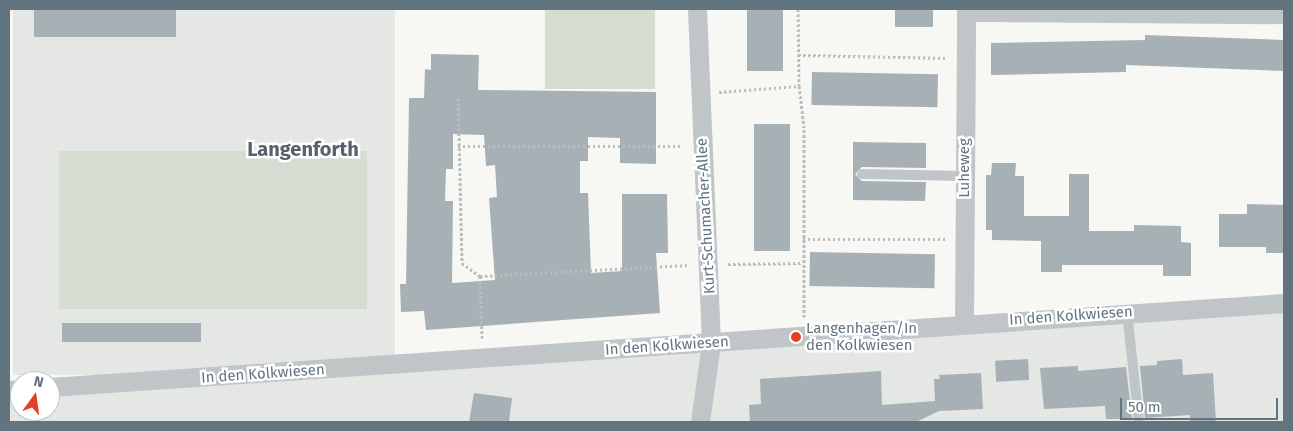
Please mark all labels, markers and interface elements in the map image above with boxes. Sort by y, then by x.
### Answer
district label: Langenforth [247,137,359,161]
street label: Kurt-Schumacher-Allee [693,137,719,295]
street label: Luheweg [956,138,974,198]
street label: In den Kolkwiesen [1009,303,1133,329]
place label: Langenhagen/In den Kolkwiesen [806,319,917,354]
marker: Langenhagen/In den Kolkwiesen [790,331,802,343]
street label: In den Kolkwiesen [605,333,729,359]
street label: In den Kolkwiesen [201,361,325,387]
north arrow [10,371,60,421]
text: N [32,373,45,391]
scale bar [1123,388,1280,420]
text: 50 m [1128,398,1161,416]

